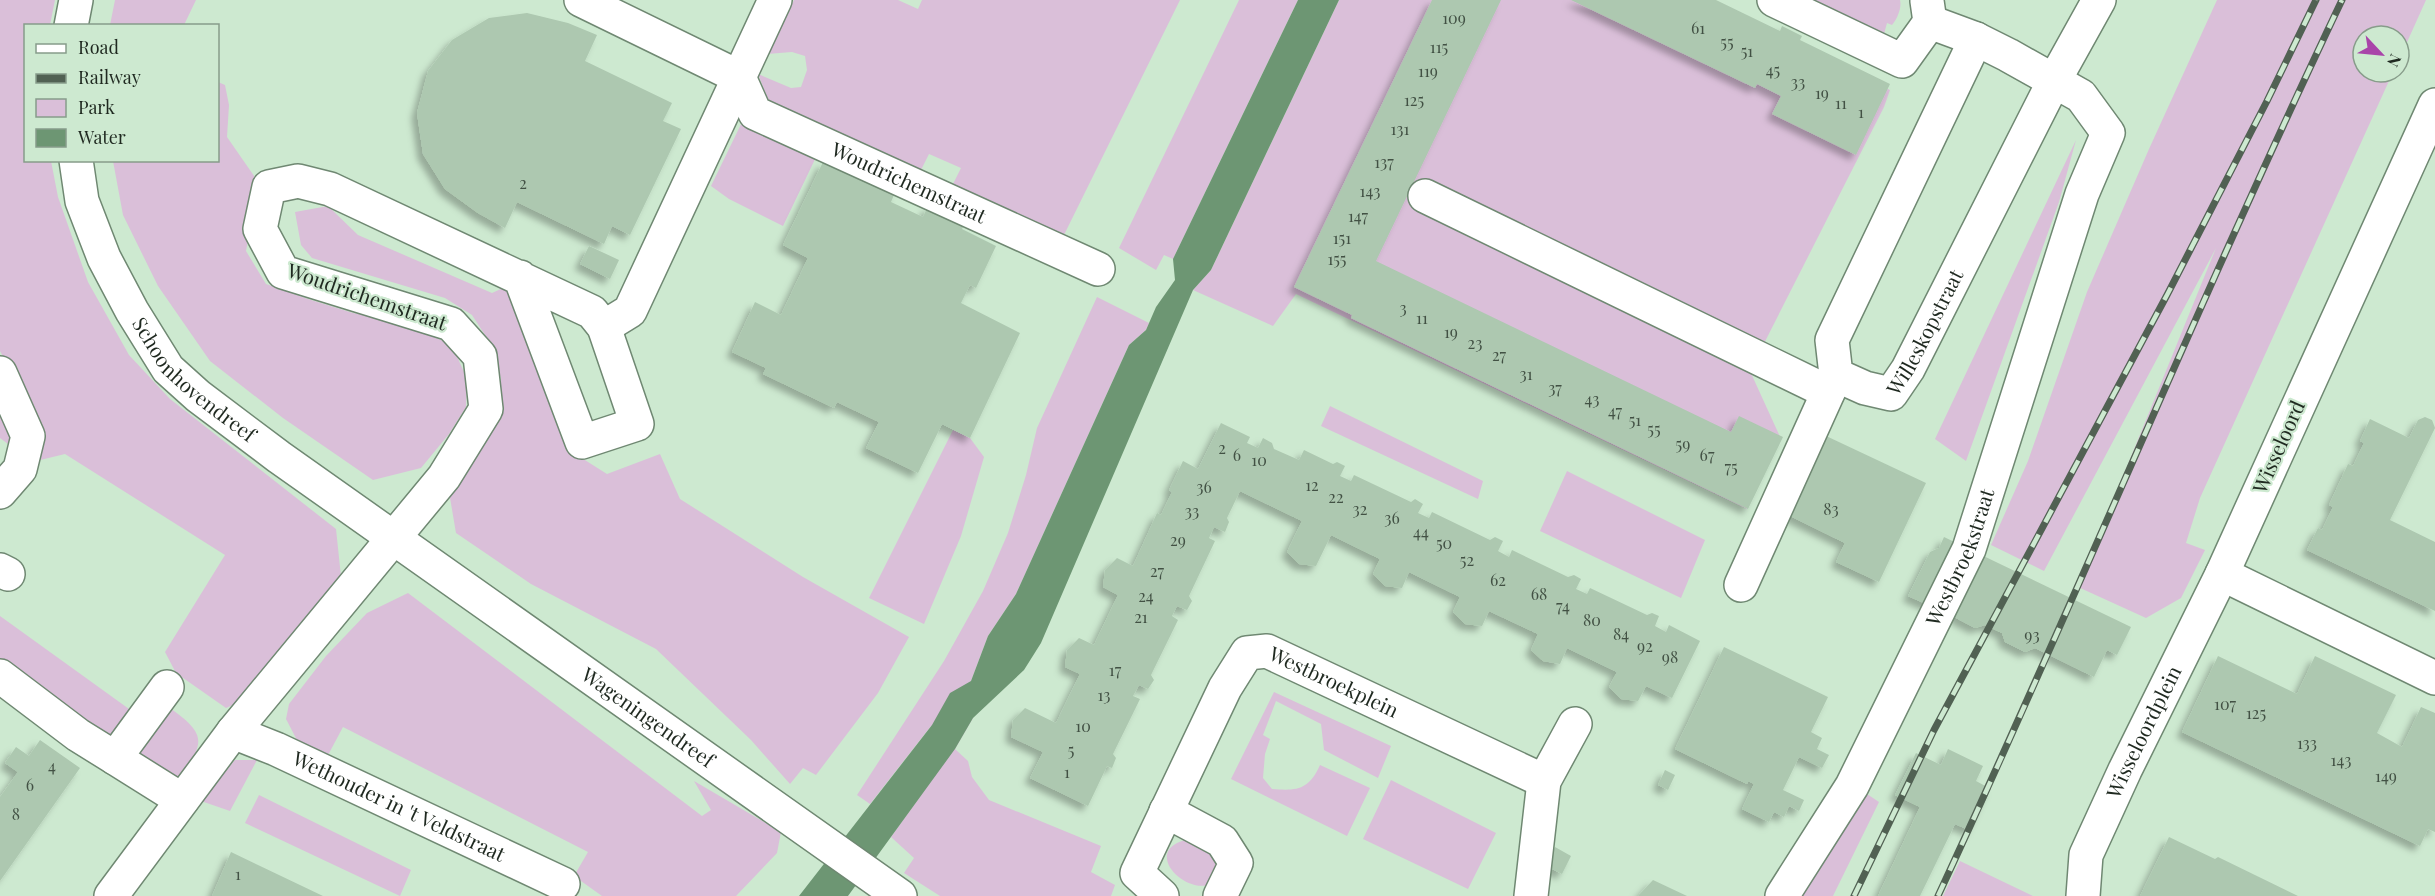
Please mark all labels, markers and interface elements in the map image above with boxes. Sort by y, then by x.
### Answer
house number: 109 [1442,7,1466,28]
house number: 61 [1691,17,1705,38]
legend [24,24,219,162]
north arrow [2351,24,2411,84]
house number: 55 [1720,31,1734,52]
text: Road [78,35,119,59]
house number: 115 [1430,36,1448,57]
house number: 51 [1741,40,1753,61]
text: N [2383,51,2407,71]
house number: 45 [1766,59,1780,80]
house number: 119 [1418,60,1438,81]
text: Railway [78,65,141,89]
house number: 33 [1791,71,1805,92]
house number: 19 [1815,82,1829,103]
house number: 125 [1404,89,1424,110]
house number: 11 [1835,92,1847,113]
text: Park [78,95,115,119]
house number: 1 [1858,101,1864,122]
house number: 131 [1391,118,1409,139]
text: Water [77,125,126,149]
street label: Woudrichemstraat [827,134,992,229]
house number: 137 [1374,151,1394,172]
house number: 2 [519,172,527,193]
house number: 143 [1360,180,1380,201]
house number: 147 [1348,205,1369,226]
house number: 151 [1333,227,1351,248]
house number: 155 [1327,248,1347,269]
street label: Woudrichemstraat [283,255,452,336]
street label: Willeskopstraat [1879,263,1969,401]
house number: 3 [1399,297,1407,318]
house number: 11 [1416,307,1428,328]
street label: Schoonhovendreef [127,311,263,448]
house number: 19 [1444,321,1458,342]
house number: 23 [1468,332,1482,353]
house number: 27 [1492,344,1507,365]
house number: 31 [1519,363,1533,384]
house number: 37 [1548,377,1562,398]
house number: 43 [1585,388,1599,409]
street label: Wisseloord [2245,395,2310,498]
house number: 47 [1608,400,1623,421]
house number: 51 [1629,409,1641,430]
house number: 55 [1647,418,1661,439]
house number: 59 [1676,433,1690,454]
house number: 2 [1218,437,1226,458]
house number: 6 [1233,444,1241,465]
house number: 67 [1700,444,1715,465]
house number: 10 [1251,449,1267,470]
house number: 75 [1724,456,1738,477]
house number: 12 [1305,474,1319,495]
house number: 36 [1196,476,1212,497]
street label: Westbroekstraat [1918,484,2000,631]
house number: 22 [1328,486,1344,507]
house number: 32 [1353,498,1367,519]
house number: 83 [1823,498,1839,519]
house number: 33 [1185,500,1199,521]
house number: 36 [1384,507,1400,528]
house number: 44 [1413,521,1429,542]
house number: 29 [1170,529,1186,550]
house number: 50 [1436,532,1452,553]
house number: 52 [1460,549,1474,570]
house number: 27 [1150,560,1165,581]
house number: 62 [1490,569,1506,590]
house number: 68 [1531,583,1547,604]
house number: 24 [1138,585,1154,606]
house number: 74 [1556,595,1570,616]
house number: 21 [1134,606,1148,627]
house number: 80 [1583,609,1601,630]
house number: 84 [1613,623,1629,644]
house number: 93 [2024,624,2040,645]
house number: 92 [1637,635,1653,656]
street label: Westbroekplein [1264,639,1403,723]
house number: 98 [1662,646,1678,667]
house number: 17 [1109,659,1122,680]
street label: Wageningendreef [576,660,721,773]
street label: Wisseloordplein [2099,661,2187,803]
house number: 13 [1098,684,1110,705]
house number: 107 [2214,693,2237,714]
house number: 125 [2246,702,2266,723]
house number: 10 [1075,715,1091,736]
house number: 133 [2297,732,2317,753]
house number: 5 [1068,739,1074,760]
street label: Wethouder in 't Veldstraat [288,744,511,867]
house number: 143 [2331,749,2351,770]
house number: 4 [48,755,56,776]
house number: 1 [1064,761,1070,782]
house number: 149 [2375,765,2397,786]
house number: 6 [26,774,34,795]
house number: 8 [12,803,20,824]
house number: 1 [235,863,241,884]

